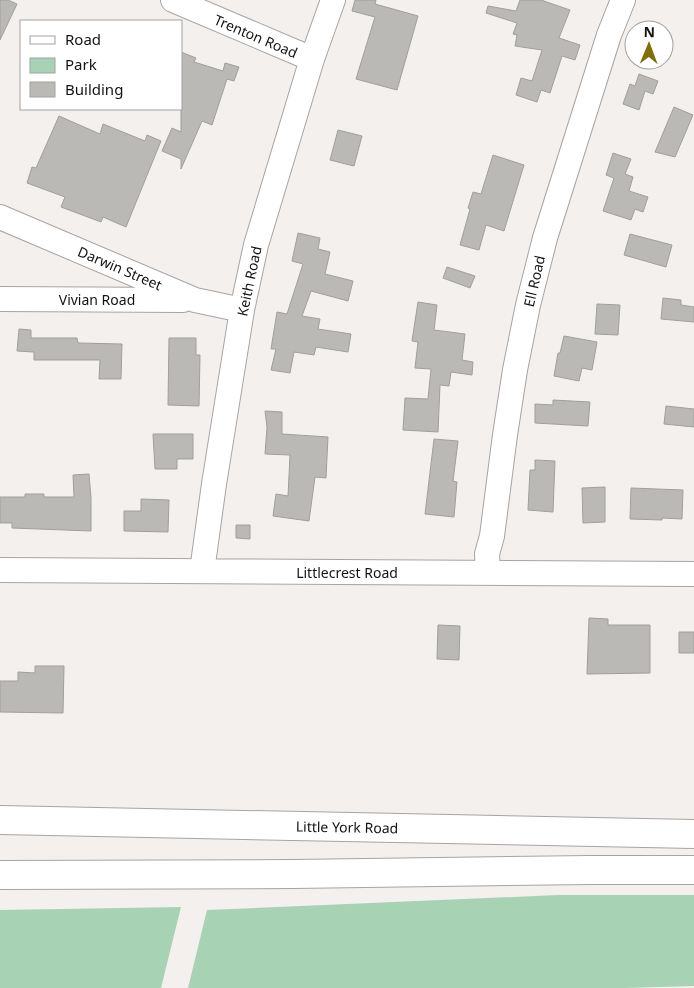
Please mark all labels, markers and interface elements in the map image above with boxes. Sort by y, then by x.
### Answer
street label: Trenton Road [212,10,300,62]
legend [20,20,182,110]
north arrow [624,20,674,70]
text: N [643,22,655,41]
text: Road [65,29,101,49]
text: Park [65,54,97,74]
text: Building [65,79,123,99]
street label: Darwin Street [75,242,165,294]
street label: Keith Road [232,244,266,318]
street label: Ell Road [519,253,549,309]
street label: Vivian Road [59,290,135,309]
street label: Littlecrest Road [296,563,398,582]
street label: Little York Road [296,817,398,837]

